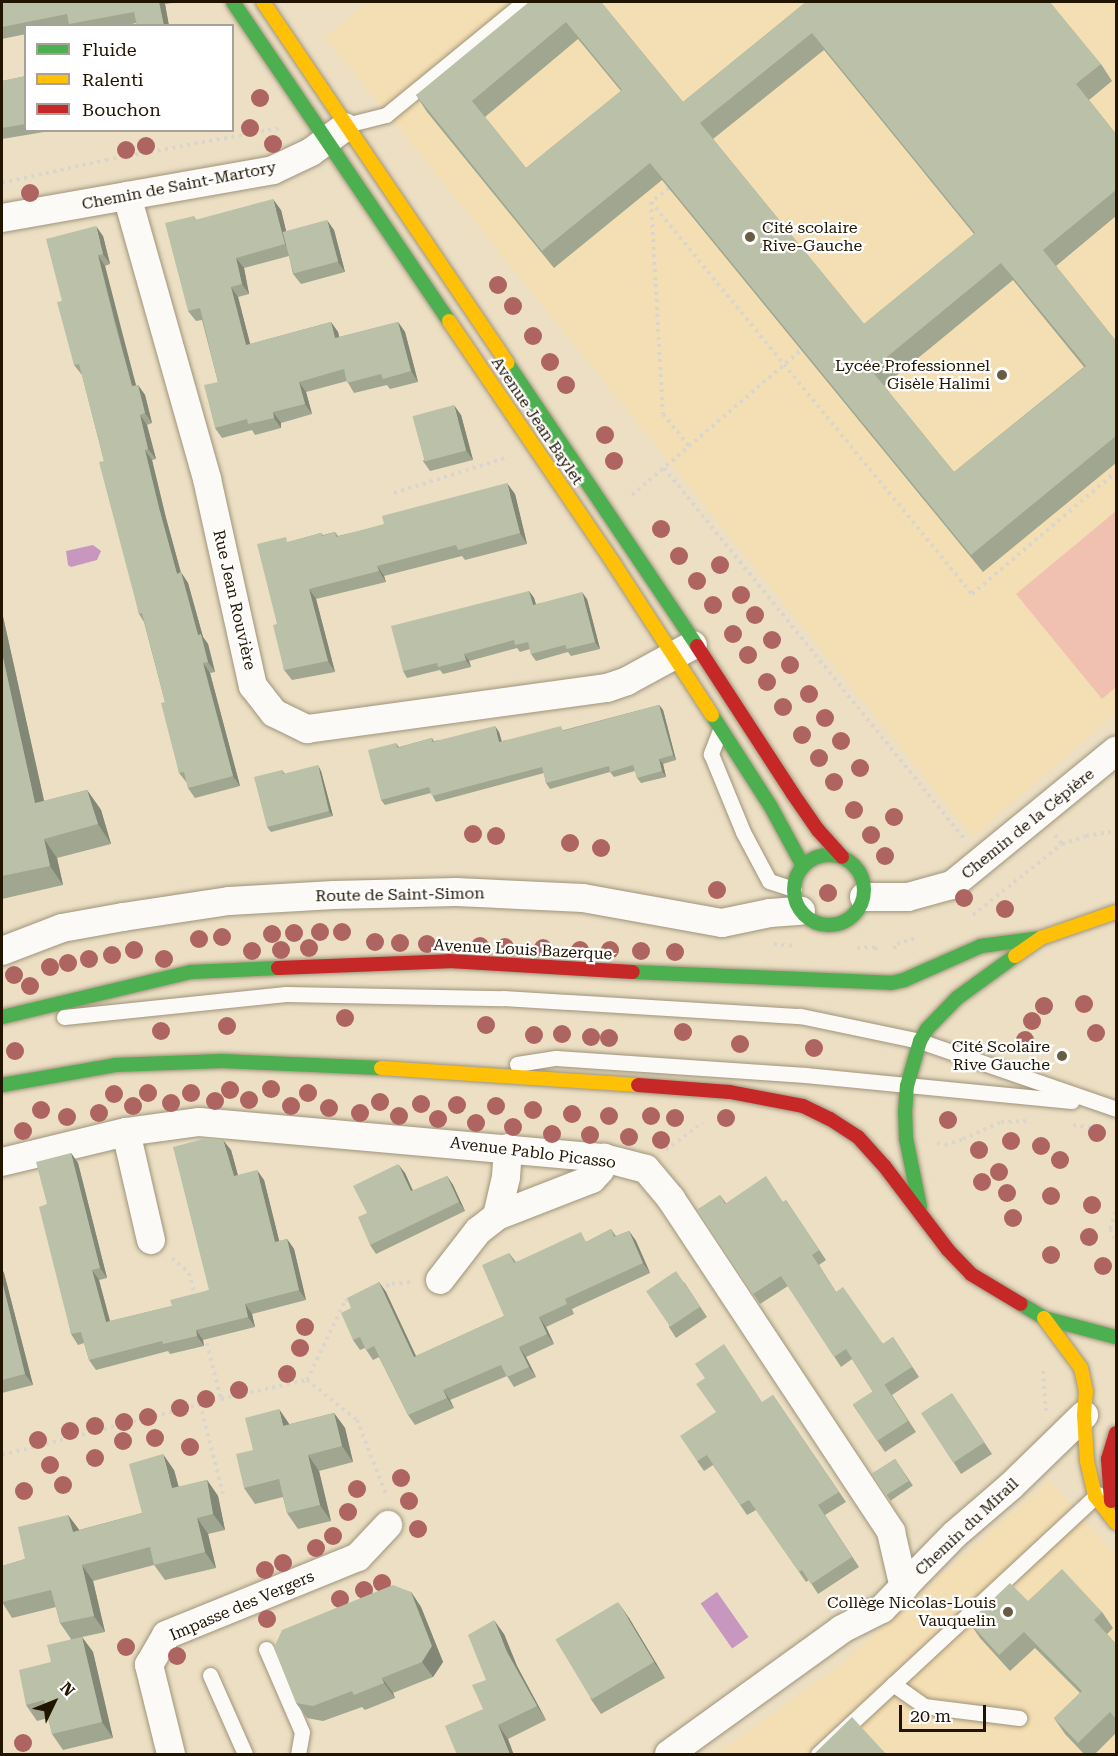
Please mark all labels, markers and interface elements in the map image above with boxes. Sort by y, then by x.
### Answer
legend [24,24,234,132]
text: Fluide [82,39,137,60]
text: Ralenti [82,69,144,90]
text: Bouchon [82,99,161,120]
street label: Chemin de Saint-Martory [80,158,278,214]
place label: Cité scolaire Rive-Gauche [762,218,862,256]
marker: Cité scolaire Rive-Gauche [743,230,757,244]
street label: Avenue Jean Baylet [487,353,587,489]
place label: Lycée Professionnel Gisèle Halimi [835,356,990,394]
marker: Lycée Professionnel Gisèle Halimi [995,368,1009,382]
street label: Rue Jean Rouvière [209,528,259,672]
street label: Chemin de la Cépière [958,765,1098,883]
street label: Route de Saint-Simon [315,884,485,906]
street label: Avenue Louis Bazerque [433,936,613,964]
place label: Cité Scolaire Rive Gauche [952,1037,1050,1075]
marker: Cité Scolaire Rive Gauche [1055,1049,1069,1063]
street label: Avenue Pablo Picasso [449,1133,617,1173]
street label: Chemin du Mirail [911,1474,1023,1580]
street label: Impasse des Vergers [167,1567,317,1645]
place label: Collège Nicolas-Louis Vauquelin [827,1593,996,1631]
marker: Collège Nicolas-Louis Vauquelin [1001,1605,1015,1619]
north arrow [24,1672,84,1732]
text: N [56,1678,79,1700]
scale bar [902,1693,989,1731]
text: 20 m [910,1705,951,1726]

